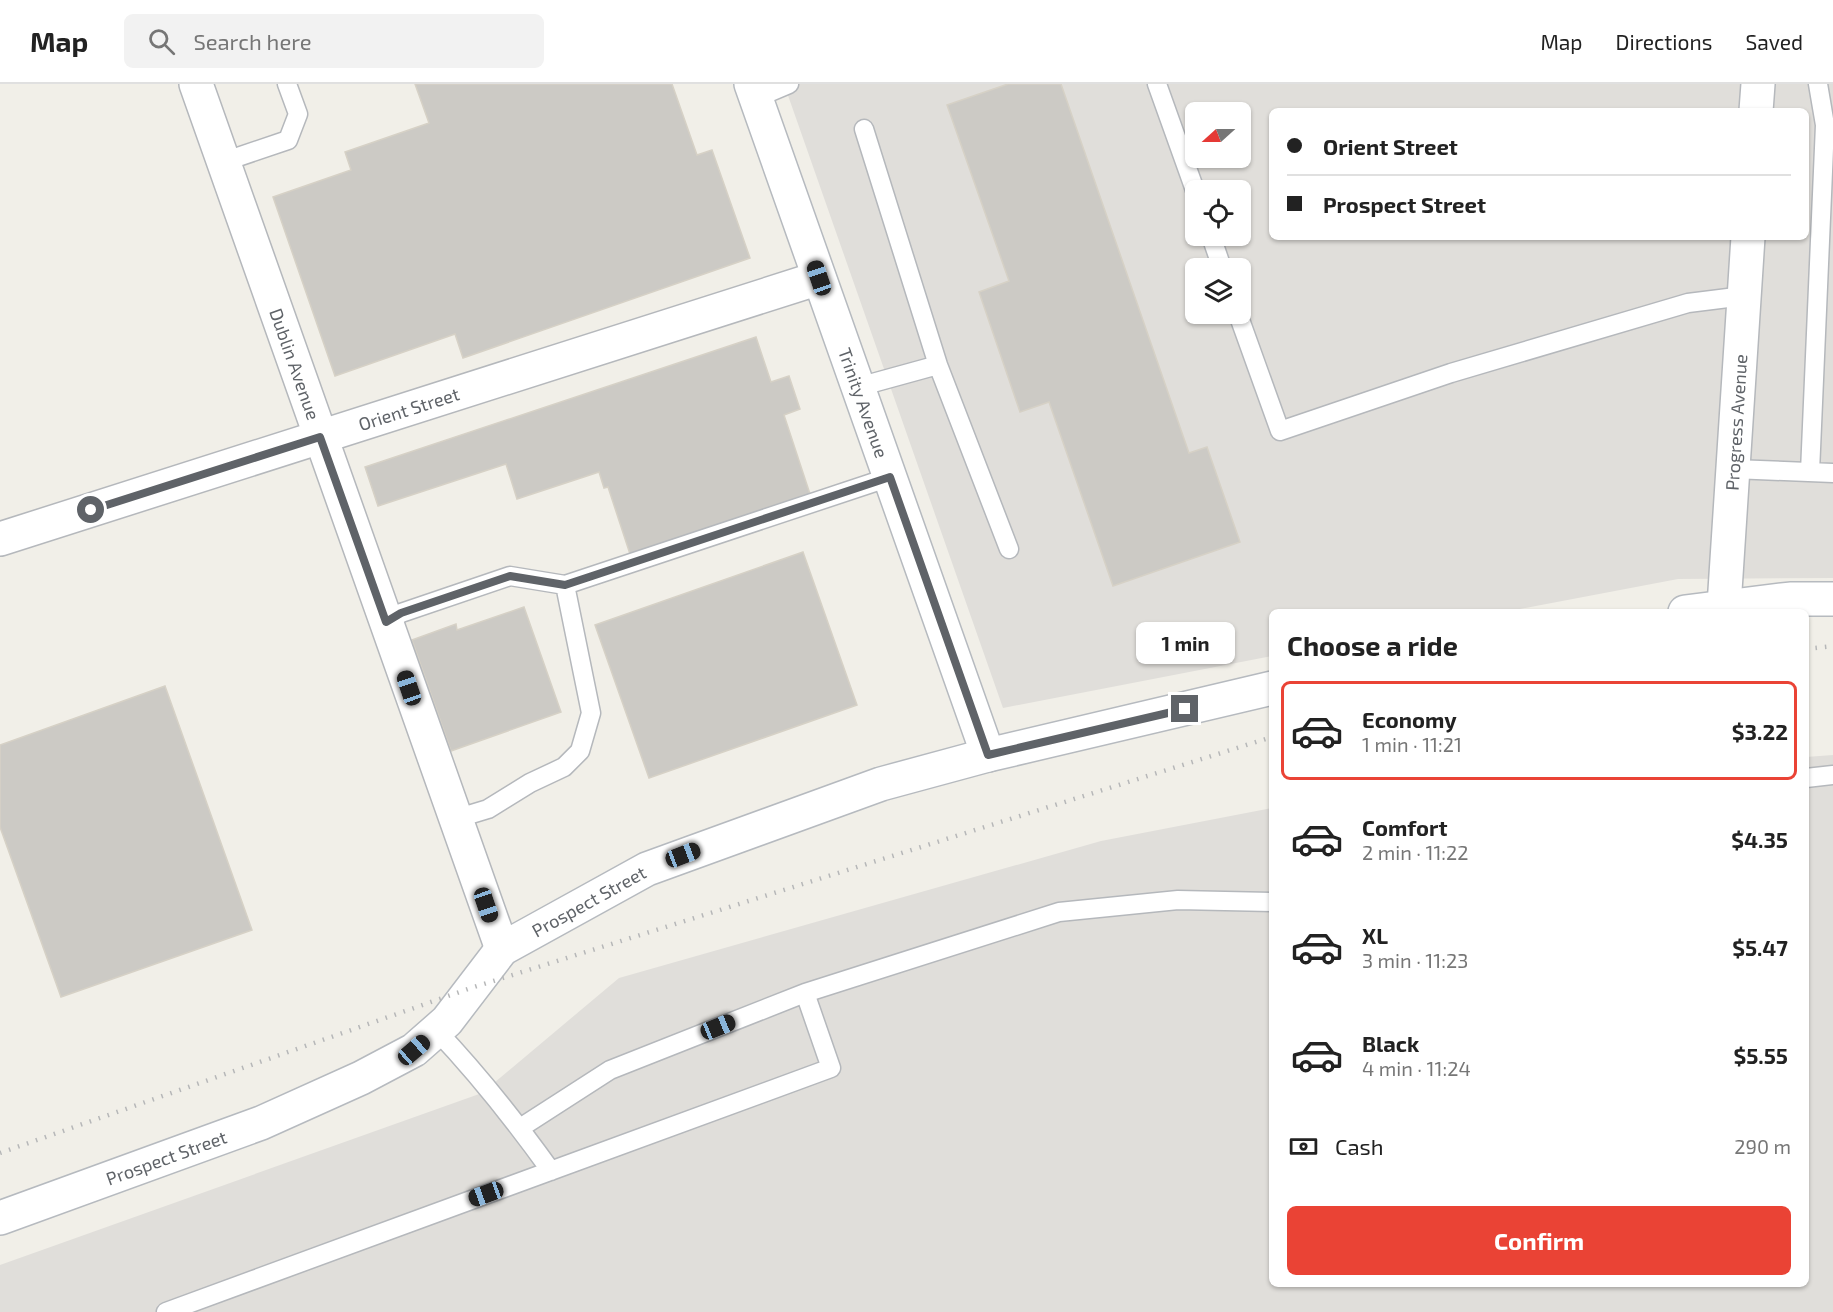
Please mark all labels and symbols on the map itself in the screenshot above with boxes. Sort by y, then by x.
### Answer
north arrow [1185,102,1251,168]
car [805,258,833,298]
street label: Dublin Avenue [265,305,325,423]
street label: Trinity Avenue [834,345,893,461]
street label: Progress Avenue [1721,353,1751,491]
street label: Orient Street [355,382,462,435]
route start [77,496,104,523]
callout: 1 min [1136,622,1234,664]
car [395,668,423,708]
route end [1171,695,1198,722]
car [663,840,703,870]
street label: Prospect Street [528,861,650,941]
car [472,885,500,925]
car [698,1012,738,1042]
car [395,1031,433,1069]
street label: Prospect Street [103,1125,230,1189]
car [466,1179,506,1209]

